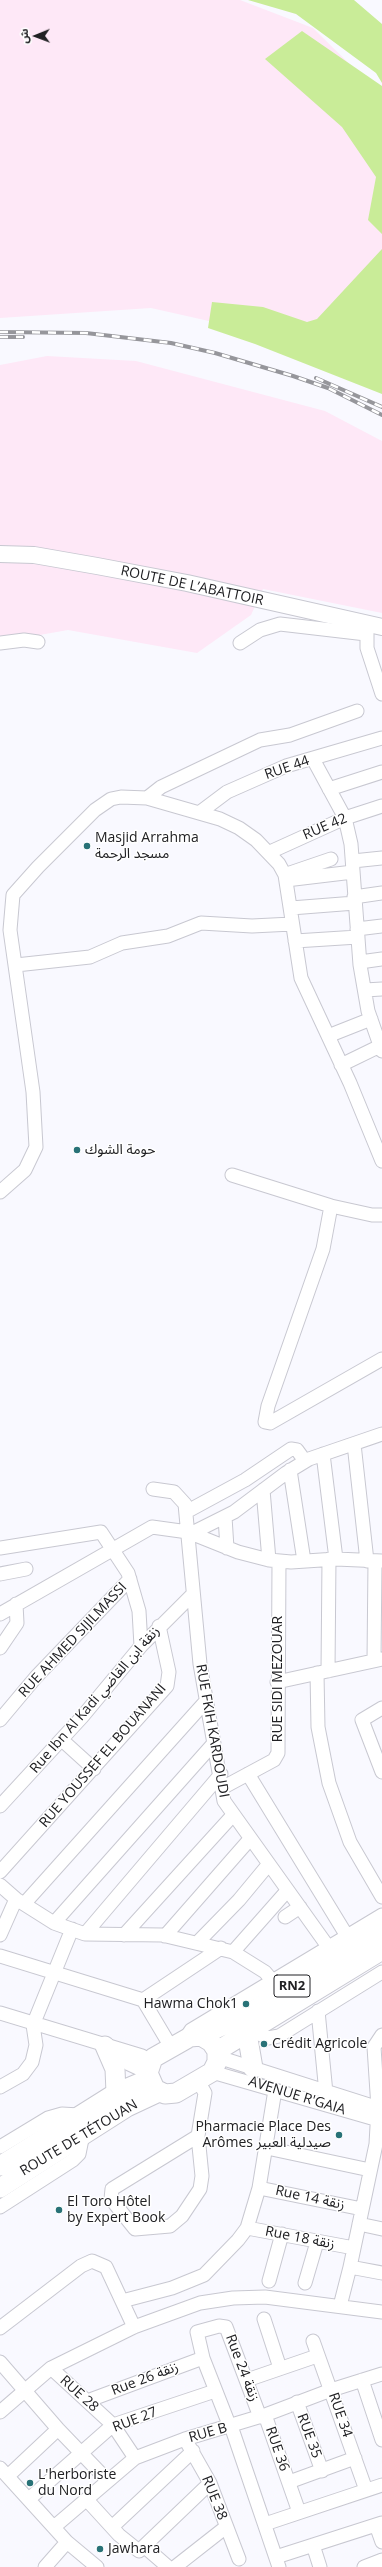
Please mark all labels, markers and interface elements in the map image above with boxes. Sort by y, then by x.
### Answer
north arrow [16,16,56,56]
text: ش [16,29,31,44]
street label: ROUTE DE L’ABATTOIR [119,563,265,609]
street label: RUE 44 [262,753,312,783]
street label: RUE 42 [300,810,350,844]
place label: Masjid Arrahma مسجد الرحمة [95,830,199,862]
marker: Masjid Arrahma مسجد الرحمة [82,841,92,851]
place label: حومة الشوك [85,1142,155,1158]
marker: حومة الشوك [72,1145,82,1155]
street label: RUE AHMED SIJILMASSI [15,1579,131,1701]
street label: RUE SIDI MEZOUAR [270,1616,286,1742]
street label: Rue Ibn Al Kadi زنقة ابن القاضي [27,1623,163,1777]
street label: RUE FKIH KARDOUDI [192,1663,232,1799]
street label: RUE YOUSSEF EL BOUANANI [36,1681,170,1831]
road number: RN2 [274,1975,310,1997]
place label: Hawma Chok1 [143,1996,238,2012]
marker: Hawma Chok1 [241,1999,251,2009]
place label: Crédit Agricole [272,2036,367,2052]
marker: Crédit Agricole [259,2039,269,2049]
street label: AVENUE R'GAIA [246,2073,348,2119]
street label: ROUTE DE TÉTOUAN [17,2096,141,2180]
place label: Pharmacie Place Des Arômes صيدلية العبير [195,2119,331,2152]
marker: Pharmacie Place Des Arômes صيدلية العبير [334,2130,344,2140]
street label: Rue 14 زنقة [274,2182,346,2214]
place label: El Toro Hôtel by Expert Book [67,2194,165,2226]
marker: El Toro Hôtel by Expert Book [54,2205,64,2215]
street label: Rue 18 زنقة [264,2223,336,2253]
street label: Rue 24 زنقة [222,2332,262,2404]
street label: Rue 26 زنقة [109,2359,181,2399]
street label: RUE 28 [56,2372,102,2416]
street label: RUE 34 [325,2390,355,2440]
street label: RUE 27 [110,2404,160,2436]
street label: RUE 35 [293,2411,325,2461]
street label: RUE B [187,2420,229,2446]
street label: RUE 36 [262,2424,292,2474]
place label: L'herboriste du Nord [38,2467,116,2500]
street label: RUE 38 [198,2473,230,2523]
marker: L'herboriste du Nord [25,2478,35,2488]
place label: Jawhara [108,2541,160,2557]
marker: Jawhara [95,2544,105,2554]

